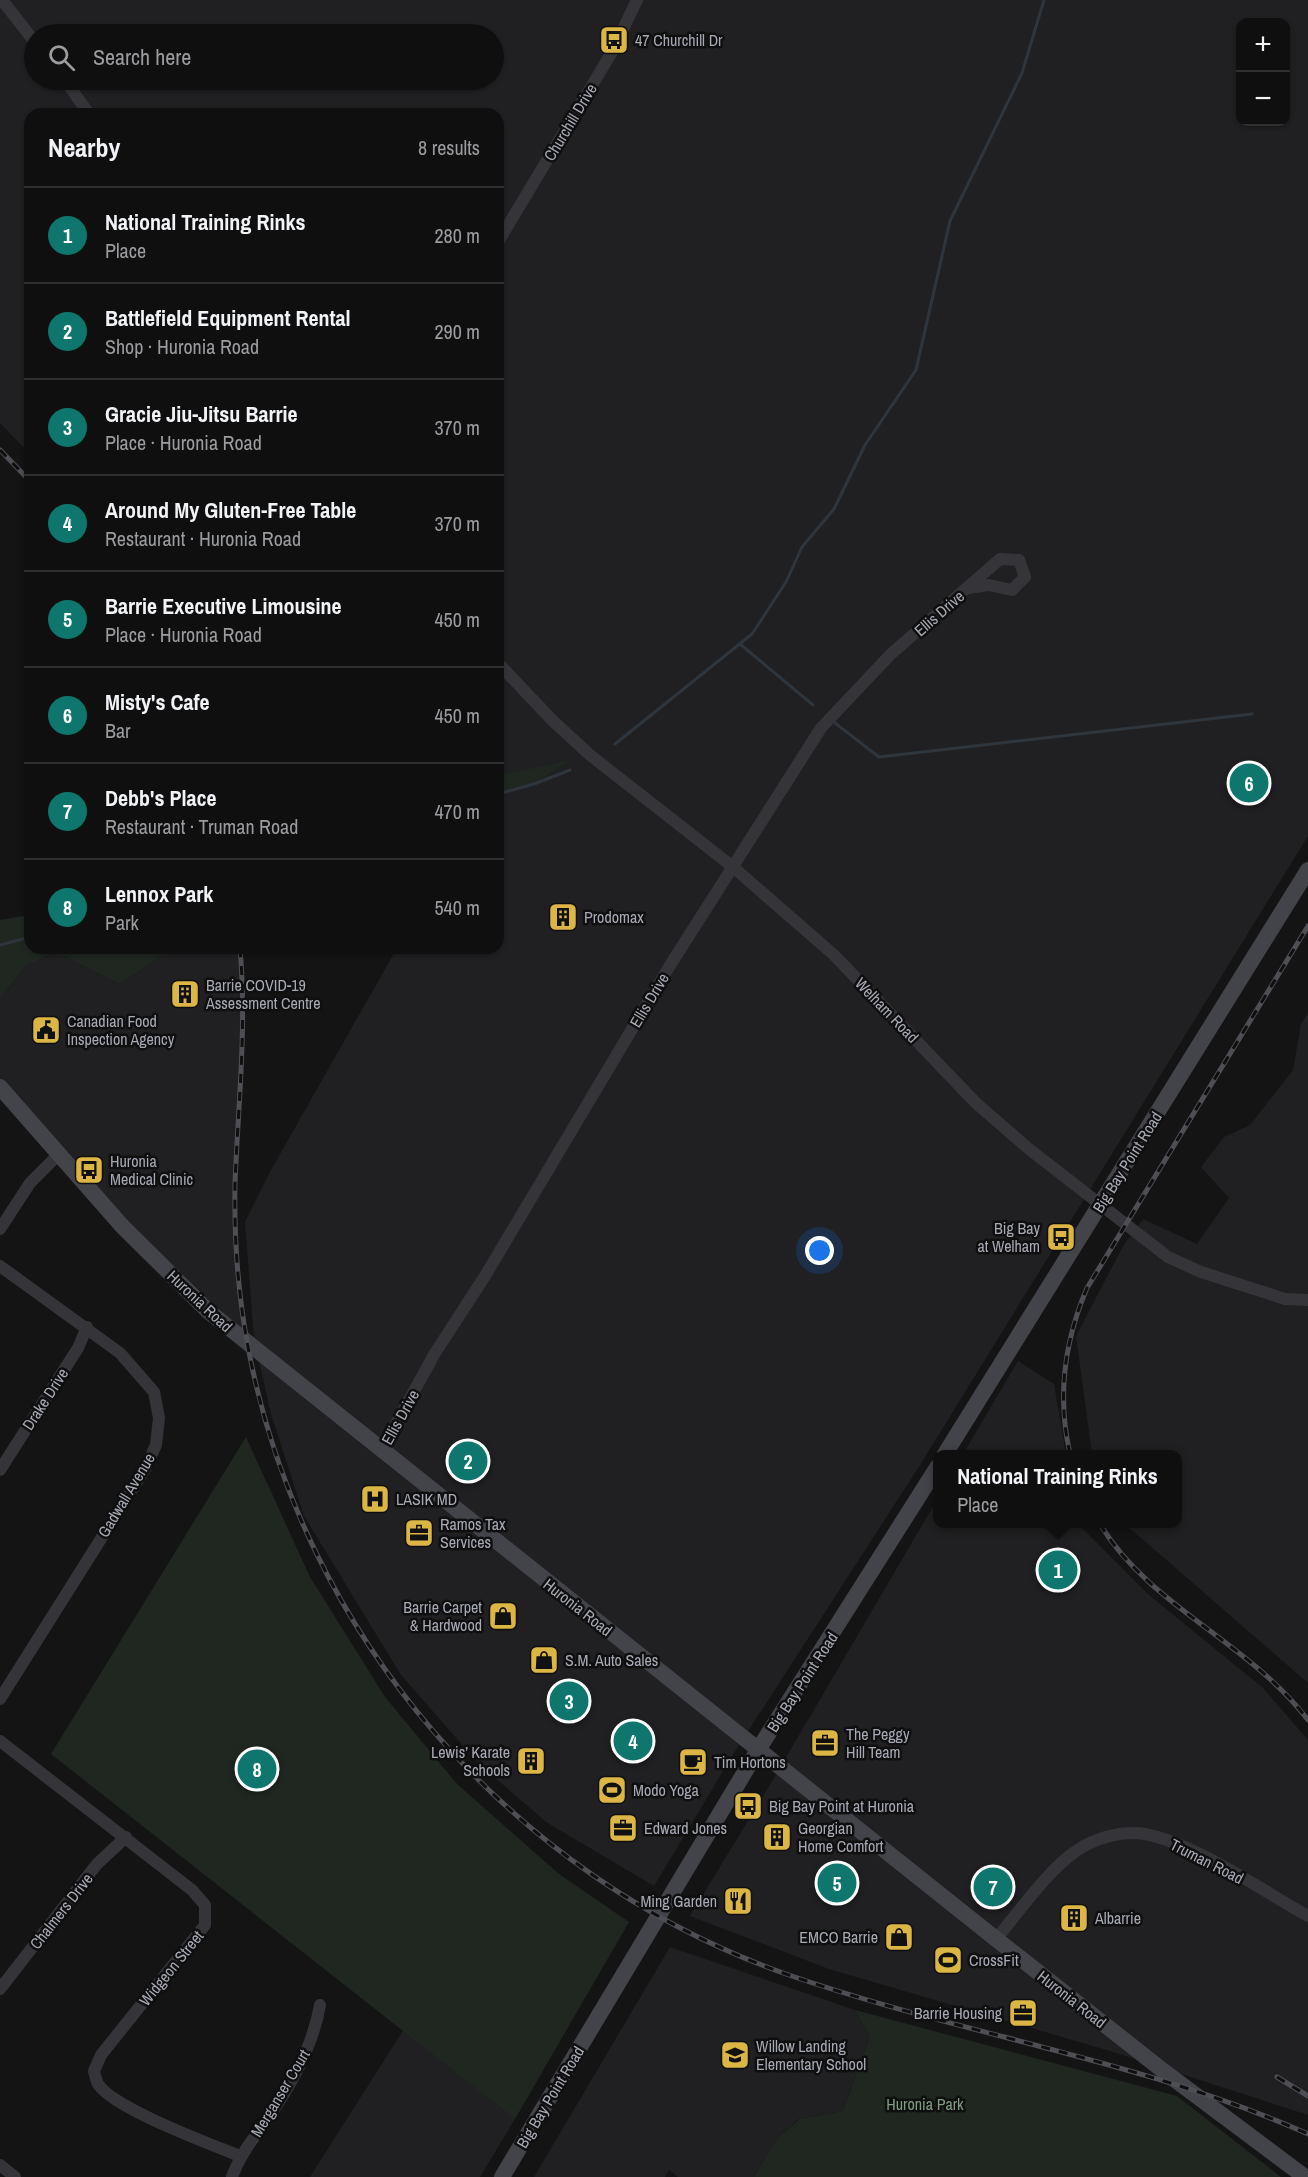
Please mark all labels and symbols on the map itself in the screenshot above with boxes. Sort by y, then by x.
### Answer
bus stop icon: 47 Churchill Dr [598,24,630,56]
place label: 47 Churchill Dr [635,29,723,51]
street label: Churchill Drive [538,79,602,165]
street label: Ellis Drive [909,585,969,641]
pin: 6 [1230,760,1268,806]
building icon: Prodomax [547,901,579,933]
place label: Prodomax [584,906,644,928]
street label: Ellis Drive [624,969,674,1031]
street label: Welham Road [850,973,924,1047]
place label: Barrie COVID-19 Assessment Centre [205,974,320,1014]
building icon: Barrie COVID-19 Assessment Centre [169,978,201,1010]
place label: Canadian Food Inspection Agency [67,1010,175,1050]
public building icon: Canadian Food Inspection Agency [30,1014,62,1046]
street label: Big Bay Point Road [1087,1107,1167,1217]
place label: Huronia Medical Clinic [110,1150,194,1190]
bus stop icon: Huronia Medical Clinic [73,1154,105,1186]
place label: Big Bay at Welham [978,1217,1040,1257]
bus stop icon: Big Bay at Welham [1045,1221,1077,1253]
your location [805,1236,834,1265]
street label: Huronia Road [163,1265,237,1337]
street label: Drake Drive [17,1364,73,1434]
street label: Ellis Drive [376,1386,424,1448]
pin: 2 [448,1438,488,1484]
street label: Gadwall Avenue [92,1449,160,1541]
hospital icon: LASIK MD [359,1483,391,1515]
place label: LASIK MD [396,1488,457,1510]
place label: Ramos Tax Services [440,1513,506,1553]
office icon: Ramos Tax Services [403,1517,435,1549]
pin: 1 [1038,1548,1078,1592]
street label: Huronia Road [539,1573,617,1641]
place label: Barrie Carpet & Hardwood [403,1596,482,1636]
shop icon: Barrie Carpet & Hardwood [487,1600,519,1632]
street label: Big Bay Point Road [761,1628,843,1736]
shop icon: S.M. Auto Sales [528,1644,560,1676]
place label: S.M. Auto Sales [565,1649,658,1671]
pin: 3 [550,1678,588,1724]
pin: 4 [614,1718,652,1764]
place label: The Peggy Hill Team [846,1723,910,1763]
office icon: The Peggy Hill Team [809,1727,841,1759]
place label: Lewis’ Karate Schools [431,1741,510,1781]
building icon: Lewis’ Karate Schools [515,1745,547,1777]
pin: 8 [238,1746,276,1792]
cafe icon: Tim Hortons [677,1746,709,1778]
place label: Tim Hortons [714,1751,786,1773]
sports icon: Modo Yoga [596,1774,628,1806]
place label: Modo Yoga [633,1779,700,1801]
bus stop icon: Big Bay Point at Huronia [732,1790,764,1822]
place label: Big Bay Point at Huronia [769,1795,915,1817]
office icon: Edward Jones [607,1812,639,1844]
place label: Edward Jones [644,1817,727,1839]
place label: Georgian Home Comfort [798,1817,884,1857]
building icon: Georgian Home Comfort [761,1821,793,1853]
street label: Truman Road [1166,1833,1248,1889]
pin: 5 [818,1860,856,1906]
pin: 7 [974,1864,1012,1910]
street label: Chalmers Drive [24,1868,98,1954]
restaurant icon: Ming Garden [722,1885,754,1917]
place label: Ming Garden [640,1890,717,1912]
building icon: Albarrie [1058,1902,1090,1934]
place label: Albarrie [1094,1907,1141,1929]
shop icon: EMCO Barrie [883,1921,915,1953]
street label: Widgeon Street [134,1925,208,2010]
place label: EMCO Barrie [799,1926,878,1948]
sports icon: CrossFit [932,1944,964,1976]
place label: CrossFit [969,1949,1019,1971]
street label: Huronia Road [1033,1965,1111,2033]
office icon: Barrie Housing [1007,1997,1039,2029]
place label: Barrie Housing [914,2002,1003,2024]
place label: Willow Landing Elementary School [756,2035,866,2075]
school or university icon: Willow Landing Elementary School [719,2039,751,2071]
street label: Big Bay Point Road [511,2042,589,2152]
street label: Merganser Court [245,2045,315,2141]
park label: Huronia Park [886,2093,964,2115]

